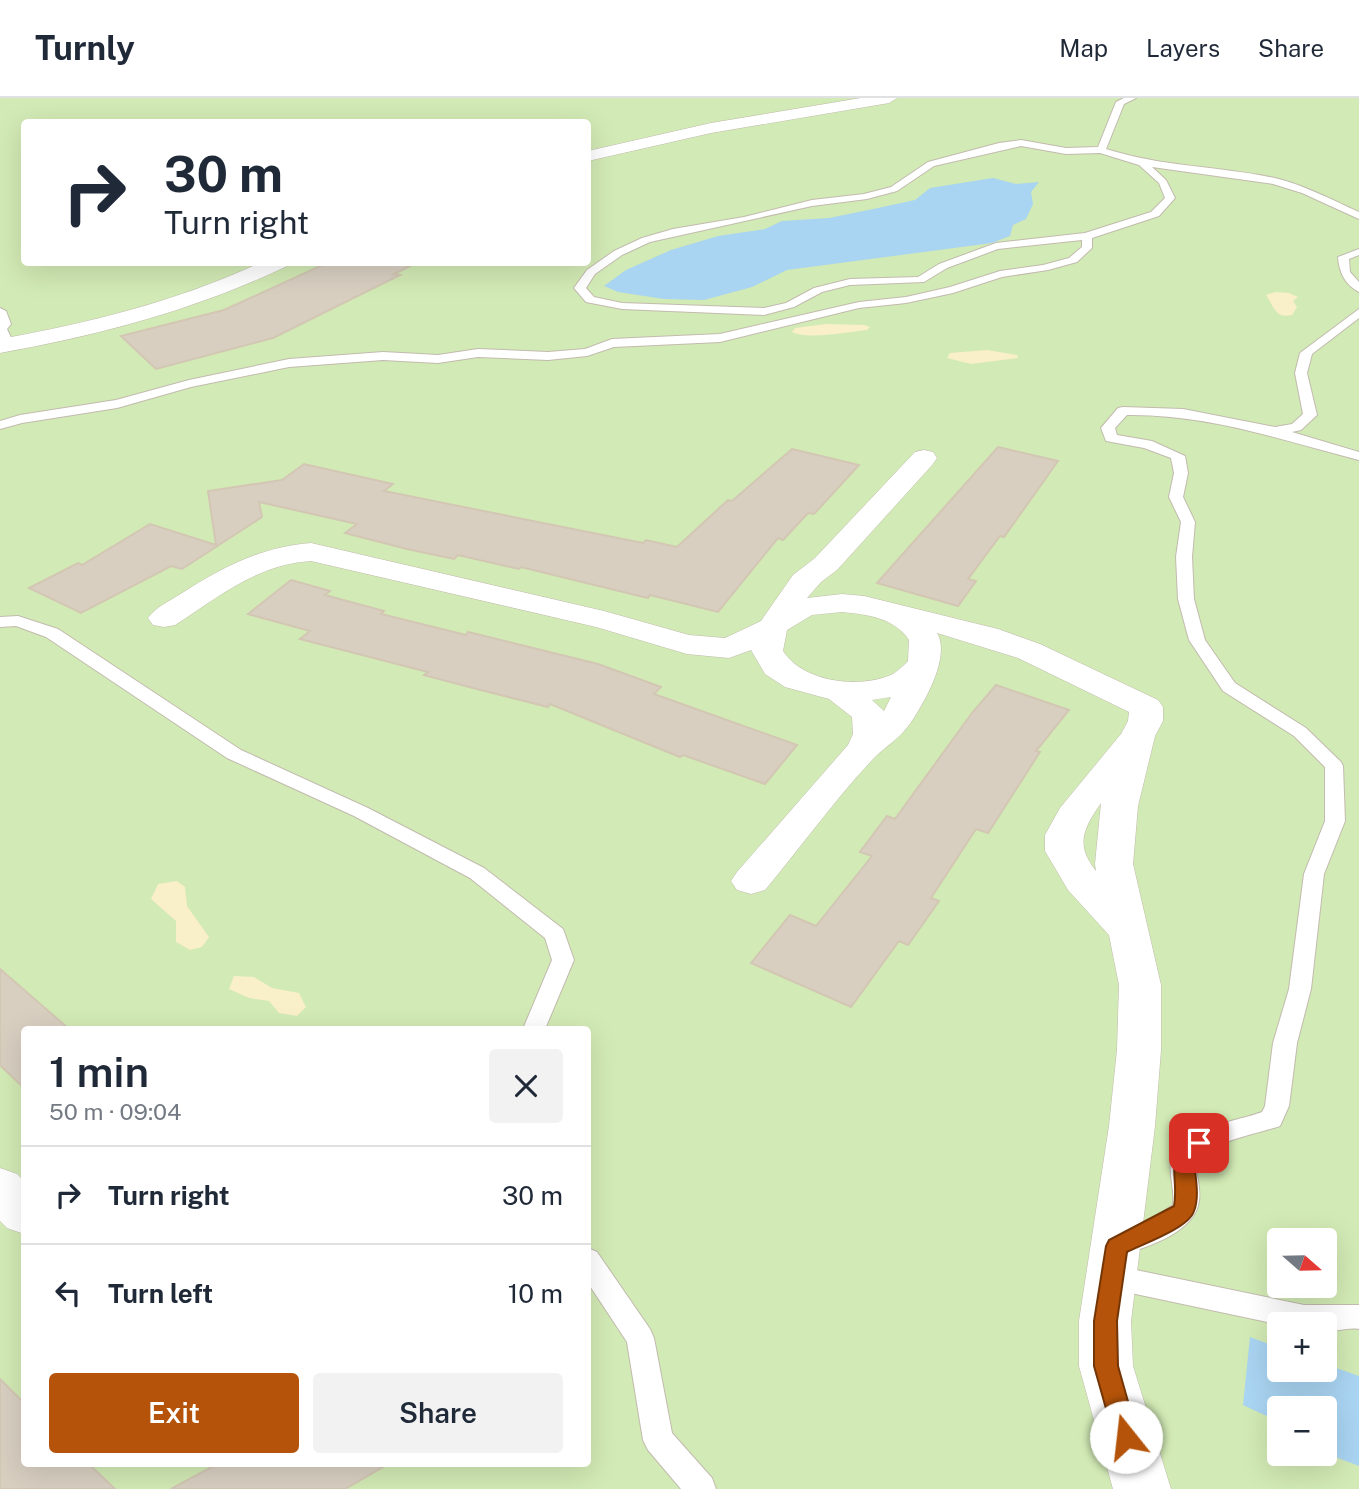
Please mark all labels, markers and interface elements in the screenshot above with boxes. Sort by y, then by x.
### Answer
text: Turnly [35,29,135,67]
text: Map [1059,34,1108,62]
text: Layers [1146,34,1220,62]
text: Share [1258,34,1324,62]
text: 30 m [164,145,283,203]
icon: right [49,147,140,238]
text: Turn right [164,204,309,241]
text: 1 min [49,1047,149,1096]
button: close [489,1049,563,1123]
text: 50 m · 09:04 [49,1098,182,1125]
pin [1169,1113,1229,1173]
icon: arrive [1180,1124,1218,1162]
icon: right [49,1176,87,1214]
text: Turn right [108,1180,230,1211]
text: 30 m [502,1180,563,1211]
north arrow [1267,1228,1337,1298]
map controls [1267,1228,1337,1466]
icon: left [49,1274,87,1312]
text: Turn left [108,1278,213,1309]
text: 10 m [508,1278,563,1309]
button: + [1267,1312,1337,1382]
button: Exit [49,1373,299,1453]
button: Share [313,1373,563,1453]
button: − [1267,1396,1337,1466]
position arrow [1089,1400,1163,1474]

